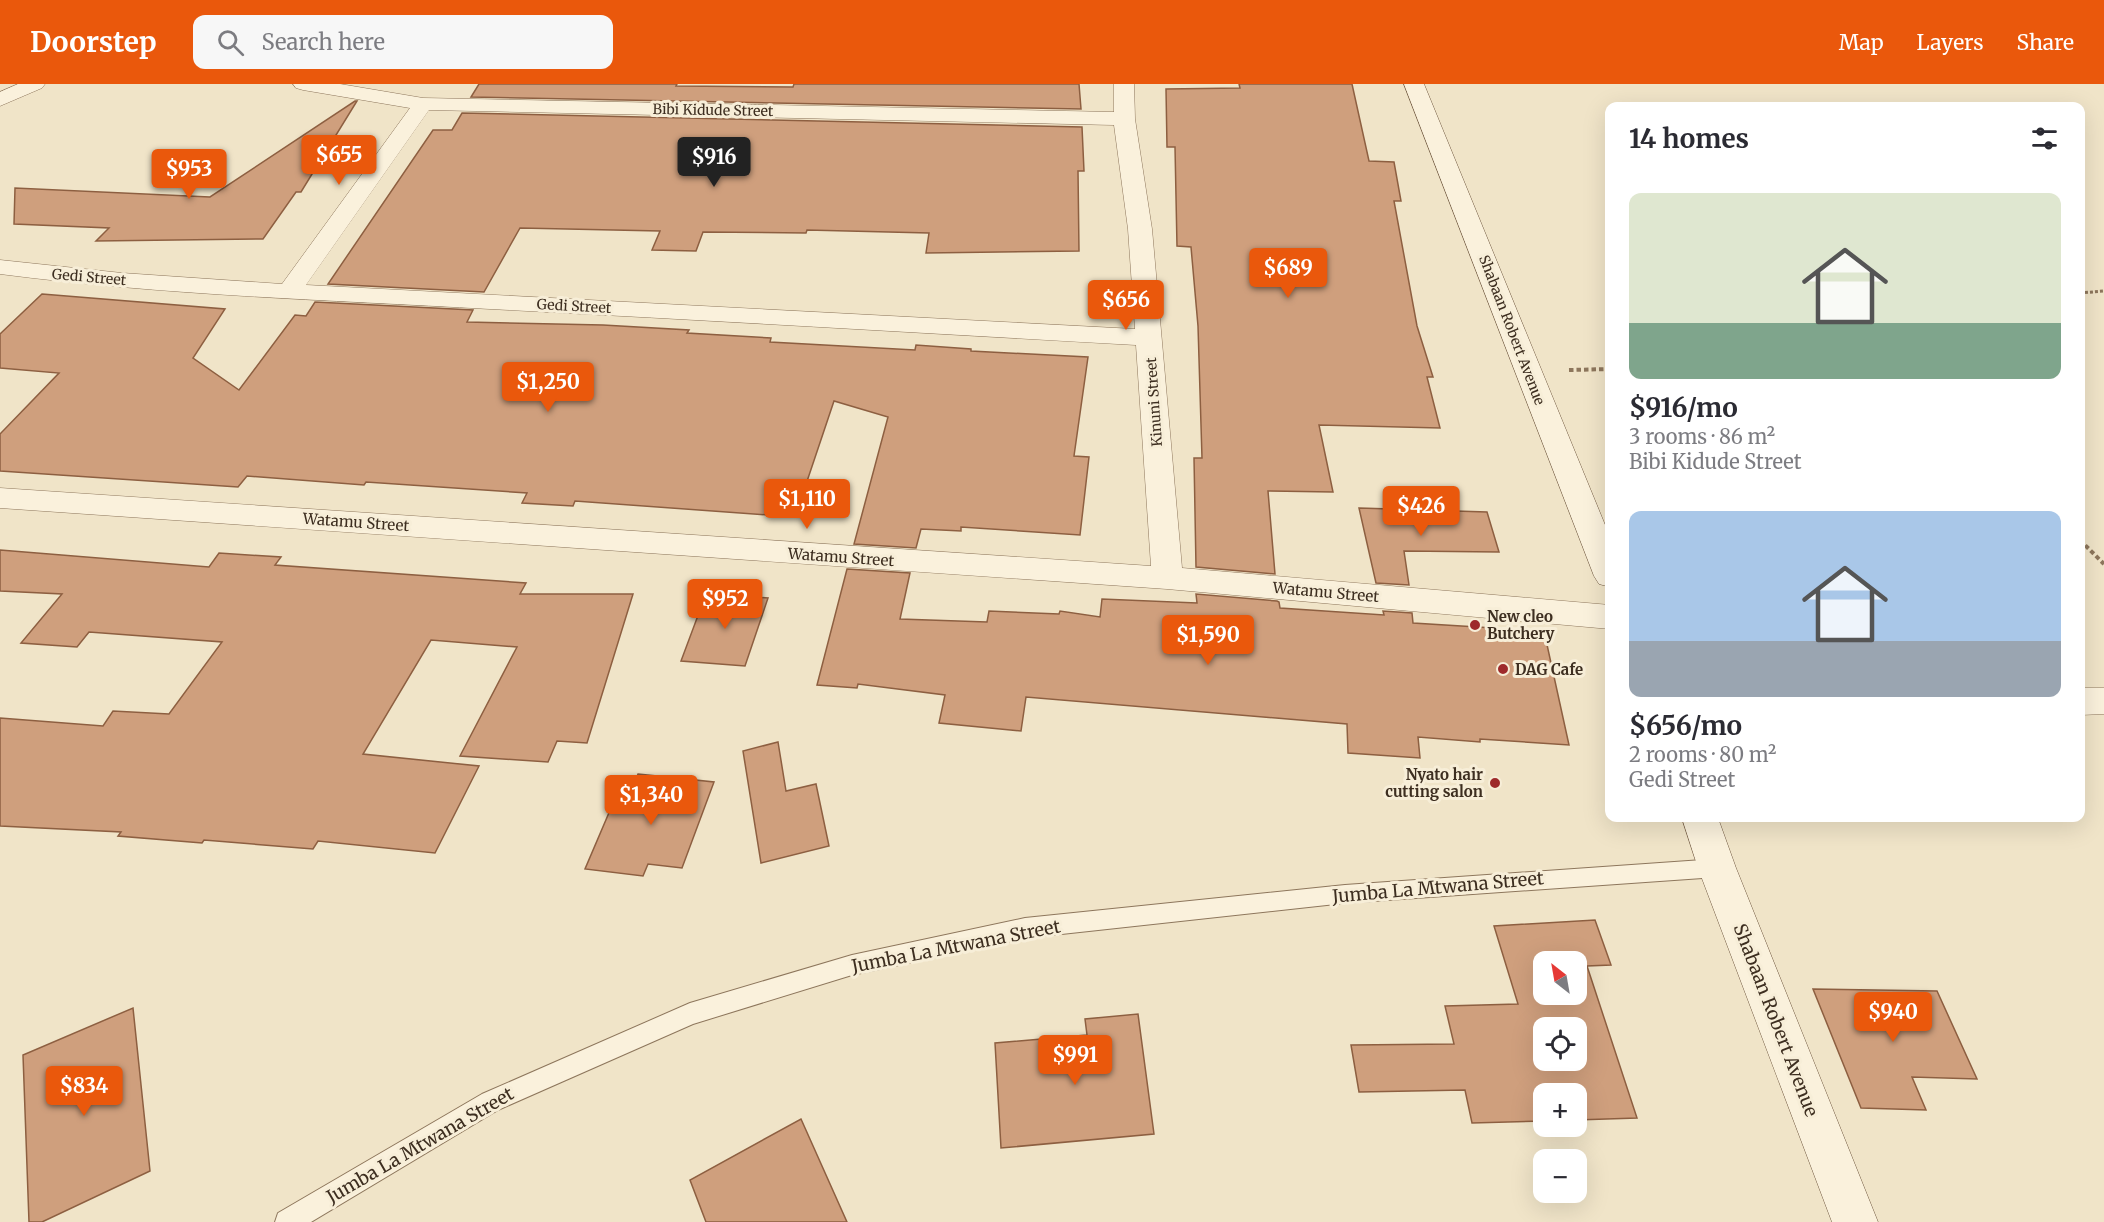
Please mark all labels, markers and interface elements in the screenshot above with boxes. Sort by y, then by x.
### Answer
search box [193,15,613,69]
text: Doorstep [30,24,157,60]
icon: search [214,26,247,59]
text: Search here [262,28,385,56]
text: Map [1839,29,1884,56]
text: Layers [1917,29,1984,56]
text: Share [2017,29,2074,56]
street label: Bibi Kidude Street [652,100,774,120]
text: 14 homes [1629,122,1749,155]
icon: filters [2028,122,2061,155]
pin: $655 [303,135,375,186]
pin: $916 [678,137,750,188]
text: $655 [315,142,363,167]
text: $916 [692,144,736,169]
pin: $953 [153,149,225,200]
text: $953 [166,156,212,181]
icon: home [1791,232,1899,340]
pin: $689 [1252,248,1324,299]
street label: Shabaan Robert Avenue [1475,252,1549,408]
text: $689 [1263,255,1313,280]
street label: Gedi Street [51,265,127,289]
pin: $656 [1090,280,1162,331]
text: $656 [1102,287,1150,312]
street label: Gedi Street [536,295,612,317]
street label: Kinuni Street [1142,356,1166,447]
pin: $1,250 [499,362,597,413]
text: $1,250 [516,369,580,394]
text: $916/mo [1629,391,1738,424]
text: 3 rooms · 86 m² [1629,424,1775,449]
text: Bibi Kidude Street [1629,449,1802,474]
pin: $1,110 [758,479,856,530]
text: $1,110 [778,486,836,511]
pin: $426 [1385,486,1457,537]
text: $426 [1397,493,1445,518]
street label: Watamu Street [301,509,410,535]
street label: Watamu Street [786,544,895,570]
icon: home [1791,550,1899,658]
street label: Watamu Street [1271,578,1380,606]
pin: $952 [689,579,761,630]
text: $952 [701,586,749,611]
place label: New cleo Butchery [1487,607,1555,643]
pin: $1,590 [1159,615,1257,666]
marker: New cleo Butchery [1468,618,1482,632]
text: $1,590 [1176,622,1240,647]
place label: DAG Cafe [1515,660,1583,679]
marker: DAG Cafe [1496,662,1510,676]
text: $656/mo [1629,709,1742,742]
text: 2 rooms · 80 m² [1629,742,1776,767]
place label: Nyato hair cutting salon [1385,765,1483,801]
text: Gedi Street [1629,767,1735,792]
pin: $1,340 [602,775,700,826]
marker: Nyato hair cutting salon [1488,776,1502,790]
text: $1,340 [619,782,683,807]
street label: Jumba La Mtwana Street [1330,866,1545,908]
street label: Jumba La Mtwana Street [849,914,1062,978]
street label: Shabaan Robert Avenue [1729,920,1823,1120]
north arrow [1533,951,1587,1005]
map controls [1533,951,1587,1203]
pin: $940 [1857,992,1929,1043]
text: $940 [1868,999,1918,1024]
button: locate [1533,1017,1587,1071]
pin: $991 [1039,1035,1111,1086]
text: $991 [1052,1042,1098,1067]
pin: $834 [48,1066,120,1117]
text: $834 [60,1073,108,1098]
street label: Jumba La Mtwana Street [321,1082,518,1209]
button: + [1533,1083,1587,1137]
button: − [1533,1149,1587,1203]

